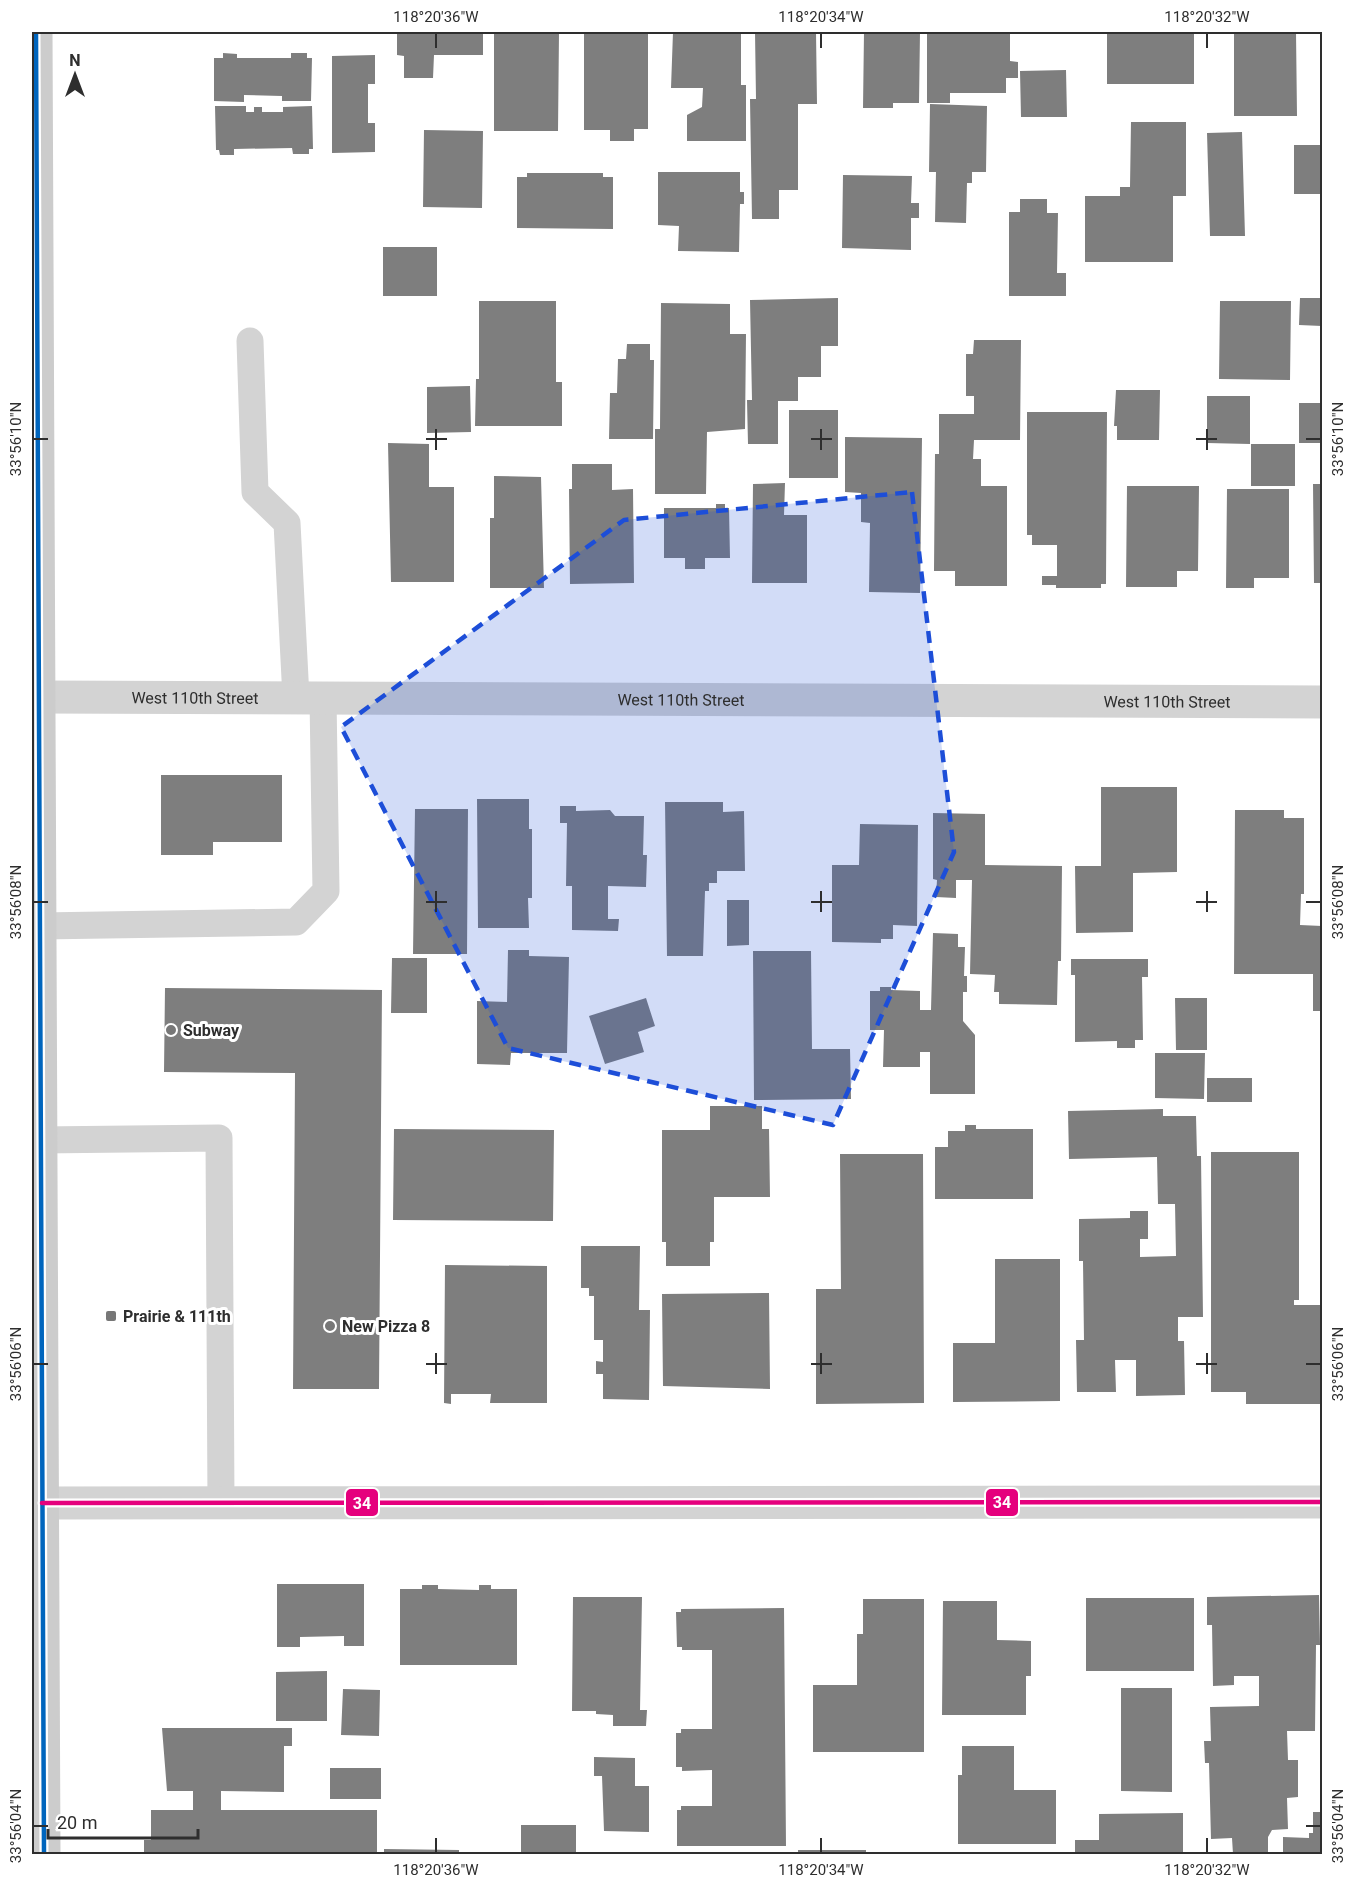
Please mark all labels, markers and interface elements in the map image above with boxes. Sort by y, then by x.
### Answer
text: 118°20'36"W [393,8,479,26]
text: 118°20'34"W [778,8,864,26]
text: 118°20'32"W [1164,8,1250,26]
north arrow [45,45,105,105]
text: N [69,51,81,70]
text: 33°56'10"N [7,402,25,476]
text: 33°56'10"N [1329,402,1347,476]
street label: West 110th Street [131,688,259,708]
street label: West 110th Street [617,690,745,710]
street label: West 110th Street [1103,692,1231,712]
text: 33°56'08"N [7,865,25,939]
text: 33°56'08"N [1329,865,1347,939]
place label: Subway [183,1021,240,1040]
marker: Subway [164,1023,178,1037]
place label: Prairie & 111th [123,1307,231,1326]
marker: Prairie & 111th [104,1309,118,1323]
place label: New Pizza 8 [342,1317,430,1336]
marker: New Pizza 8 [323,1319,337,1333]
text: 33°56'06"N [7,1327,25,1401]
text: 33°56'06"N [1329,1327,1347,1401]
line badge: 34 [345,1488,379,1517]
line badge: 34 [985,1488,1019,1517]
text: 34 [993,1493,1011,1512]
text: 34 [353,1494,371,1513]
text: 33°56'04"N [7,1789,25,1863]
text: 33°56'04"N [1329,1789,1347,1863]
scale bar [48,1802,198,1840]
text: 20 m [57,1812,97,1833]
text: 118°20'36"W [393,1861,479,1879]
text: 118°20'34"W [778,1861,864,1879]
text: 118°20'32"W [1164,1861,1250,1879]

